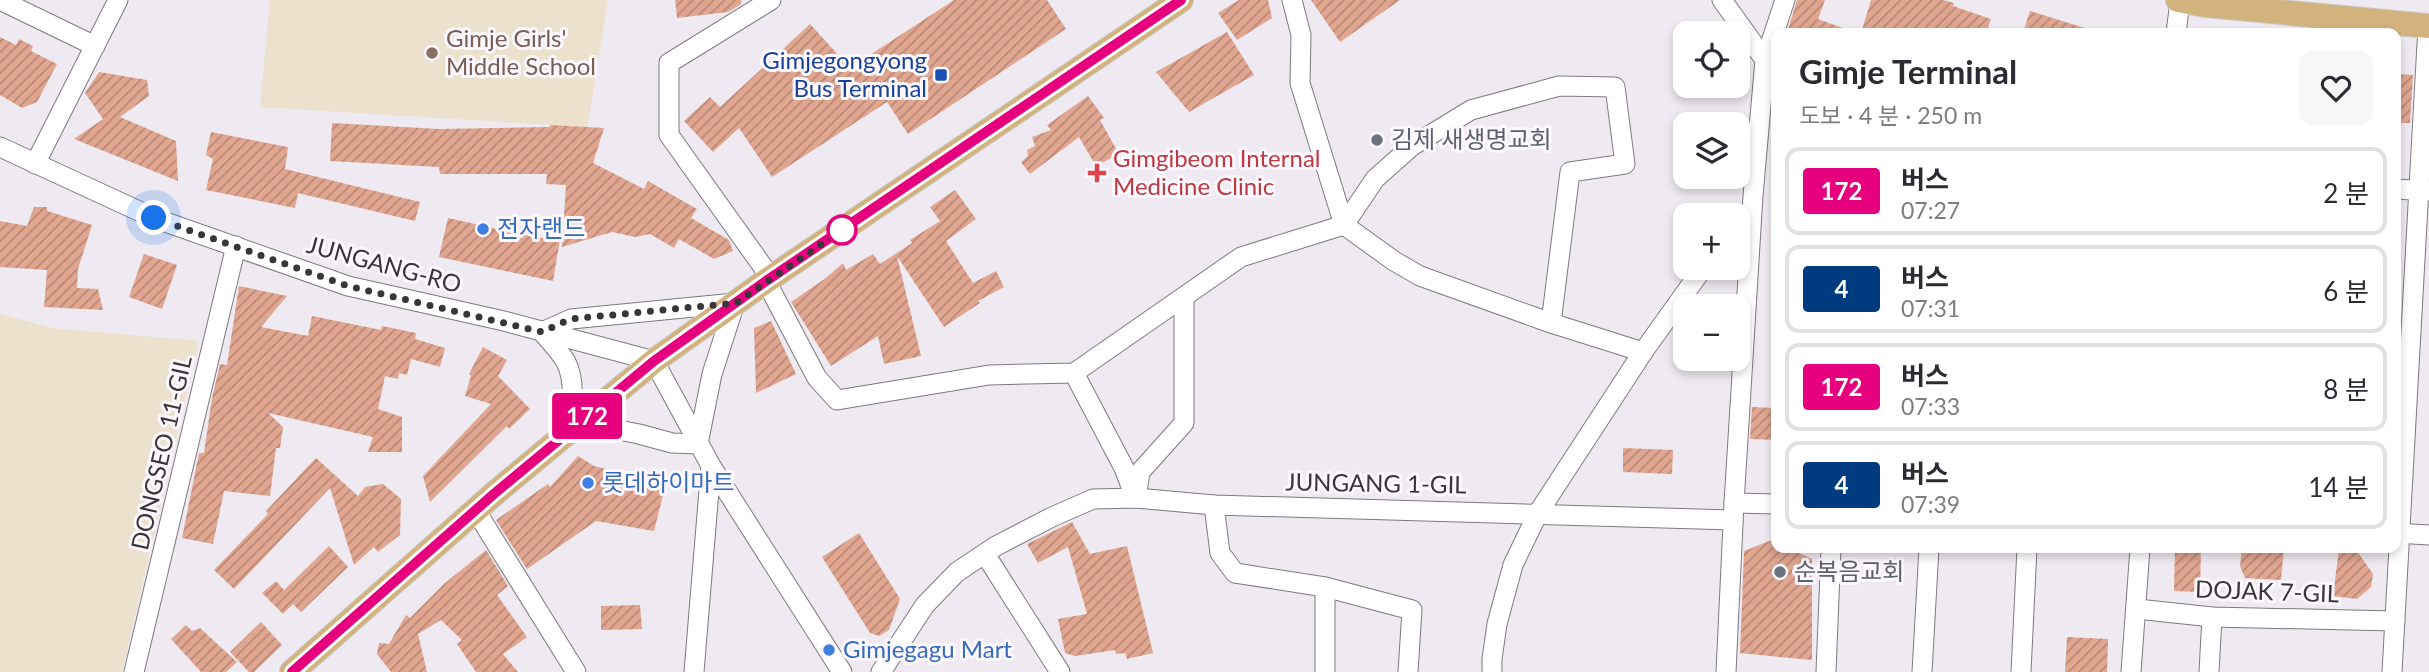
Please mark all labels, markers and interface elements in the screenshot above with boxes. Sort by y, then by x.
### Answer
map controls [1673,21,1750,371]
button: locate [1673,21,1750,98]
place label: Gimje Girls' Middle School [446,23,596,80]
marker: Gimje Girls' Middle School [424,45,440,61]
place label: Gimjegongyong Bus Terminal [762,45,927,102]
text: Gimje Terminal [1799,51,2017,91]
button: heart [2299,51,2373,125]
marker: Gimjegongyong Bus Terminal [933,67,949,83]
text: 도보 · 4 분 · 250 m [1799,101,1982,129]
button: layers [1673,112,1750,189]
place label: 김제 새생명교회 [1391,124,1552,153]
marker: 김제 새생명교회 [1369,132,1385,148]
place label: Gimgibeom Internal Medicine Clinic [1113,143,1320,200]
marker: Gimgibeom Internal Medicine Clinic [1087,163,1107,183]
text: 버스 [1901,163,1949,195]
text: 172 [1821,176,1862,205]
text: 2 분 [2323,177,2369,209]
text: 07:27 [1901,196,1960,224]
your location [136,200,171,235]
button: + [1673,203,1750,280]
place label: 전자랜드 [497,213,585,242]
unlabelled marker [827,215,857,245]
marker: 전자랜드 [475,221,491,237]
street label: JUNGANG-RO [304,229,465,298]
text: 버스 [1901,261,1949,293]
text: 4 [1835,274,1848,303]
text: 6 분 [2323,275,2369,307]
button: − [1673,294,1750,371]
text: 07:31 [1901,294,1960,322]
street label: DONGSEO 11-GIL [124,353,197,553]
text: 버스 [1901,359,1949,391]
text: 172 [1821,372,1862,401]
text: 8 분 [2323,373,2369,405]
text: 07:33 [1901,392,1960,420]
line badge: 172 [547,393,627,439]
text: 172 [566,401,608,430]
text: 버스 [1901,457,1949,489]
street label: JUNGANG 1-GIL [1285,466,1467,499]
place label: 롯데하이마트 [602,467,734,496]
text: 4 [1835,470,1848,499]
text: 14 분 [2308,471,2369,503]
marker: 롯데하이마트 [580,475,596,491]
text: 07:39 [1901,490,1960,518]
place label: 순복음교회 [1794,556,1904,585]
marker: 순복음교회 [1772,564,1788,580]
street label: DOJAK 7-GIL [2194,573,2340,608]
place label: Gimjegagu Mart [843,634,1012,663]
marker: Gimjegagu Mart [821,642,837,658]

